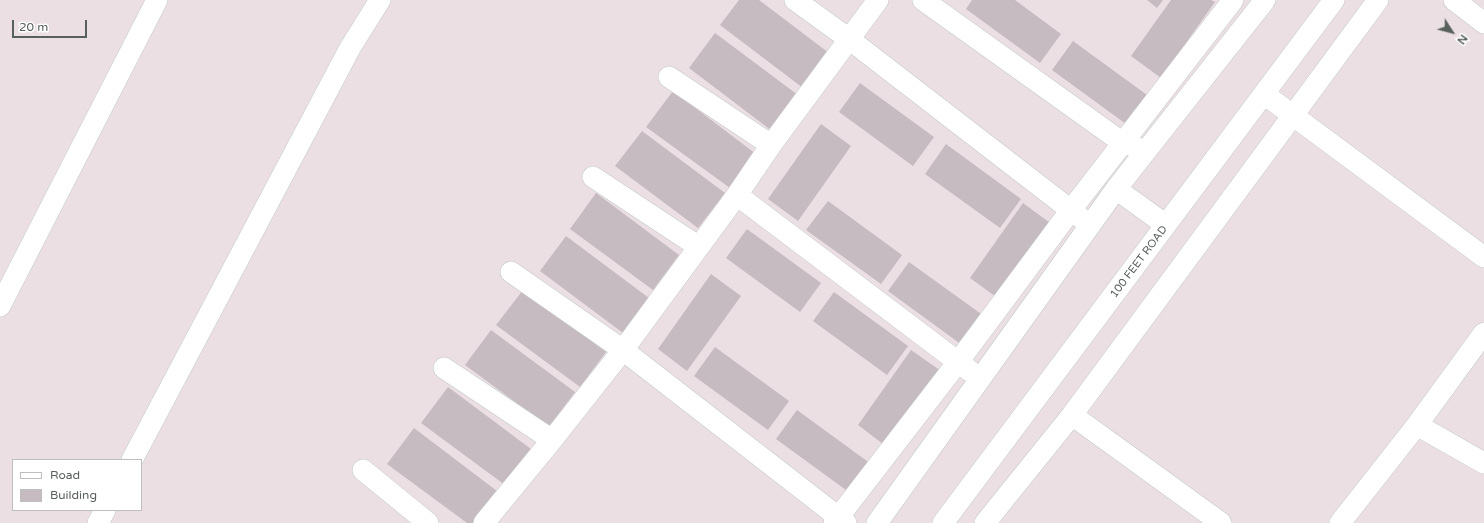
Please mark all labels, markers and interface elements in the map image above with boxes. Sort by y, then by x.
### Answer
scale bar [14,12,89,38]
north arrow [1432,12,1472,52]
text: 20 m [19,20,48,34]
text: N [1454,32,1470,47]
street label: 100 FEET ROAD [1108,223,1170,301]
legend [12,459,142,511]
text: Road [50,468,80,482]
text: Building [50,488,97,502]

